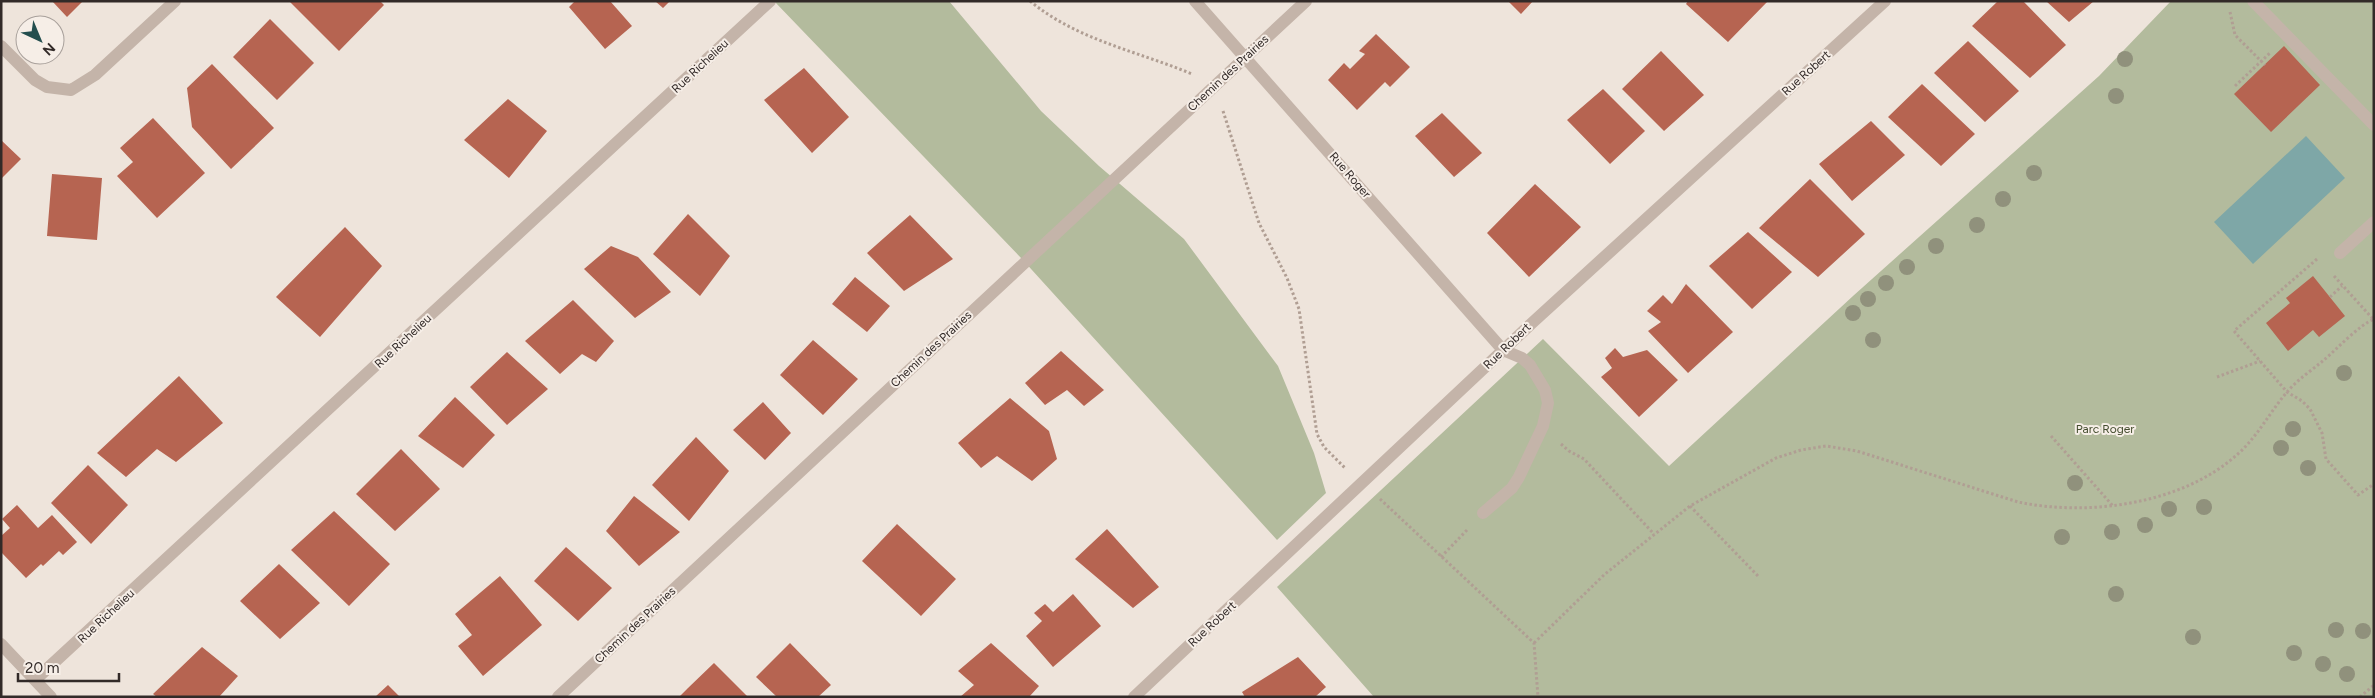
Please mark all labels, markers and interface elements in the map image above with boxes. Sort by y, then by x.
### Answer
north arrow [15,15,65,65]
street label: Chemin des Prairies [1185,32,1272,114]
street label: Rue Richelieu [669,36,731,96]
text: N [39,39,58,59]
street label: Rue Robert [1779,47,1833,98]
street label: Rue Roger [1326,149,1374,201]
street label: Chemin des Prairies [888,308,975,390]
street label: Rue Richelieu [372,311,434,371]
street label: Rue Robert [1480,320,1534,372]
park label: Parc Roger [2076,422,2134,436]
street label: Chemin des Prairies [592,584,679,666]
street label: Rue Richelieu [75,586,137,646]
street label: Rue Robert [1185,598,1239,650]
scale bar [18,650,119,682]
text: 20 m [25,659,59,677]

